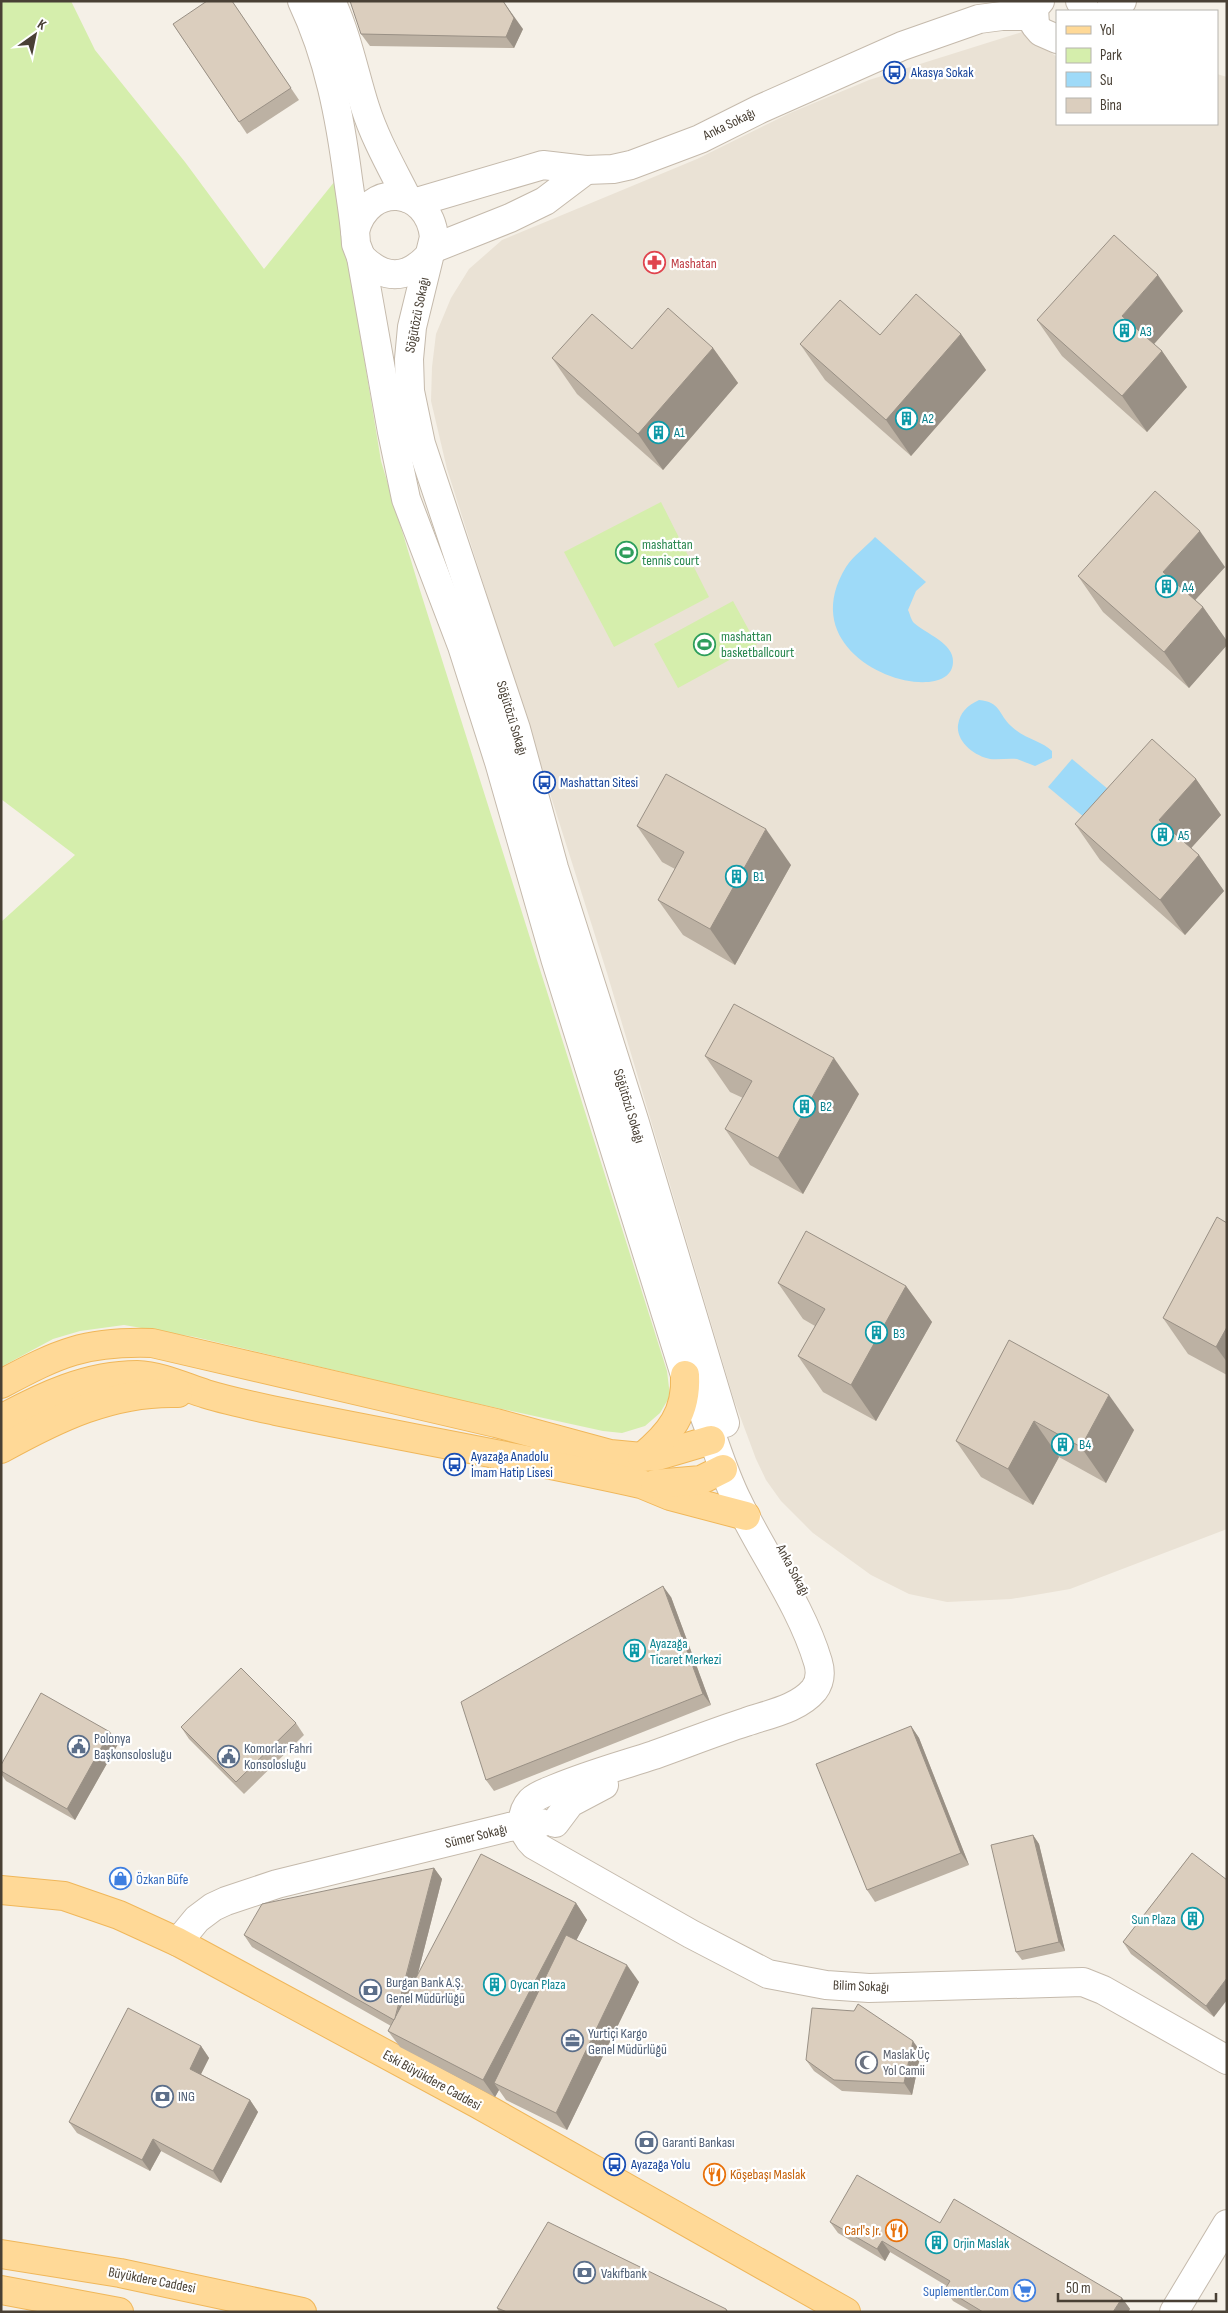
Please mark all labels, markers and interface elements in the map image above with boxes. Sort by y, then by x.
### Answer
north arrow [10,10,60,60]
legend [1056,10,1218,125]
text: K [34,16,49,34]
text: Yol [1100,21,1115,40]
text: Park [1100,46,1122,65]
bus stop icon: Akasya Sokak [883,60,907,84]
place label: Akasya Sokak [910,64,974,81]
text: Su [1100,71,1113,90]
text: Bina [1100,96,1122,115]
street label: Anka Sokağı [699,104,758,144]
pharmacy icon: Mashatan [643,251,667,275]
place label: Mashatan [671,255,717,272]
street label: Söğütözü Sokağı [401,276,433,354]
building icon: A3 [1112,319,1136,343]
place label: A3 [1139,323,1152,340]
building icon: A2 [894,406,918,430]
place label: A2 [921,410,934,427]
building icon: A1 [646,420,670,444]
place label: A1 [673,424,685,441]
place label: mashattan tennis court [642,536,699,569]
sports icon: mashattan tennis court [614,540,638,564]
building icon: A4 [1154,575,1178,599]
place label: A4 [1181,579,1194,596]
place label: mashattan basketballcourt [721,628,794,661]
sports icon: mashattan basketballcourt [693,632,717,656]
street label: Söğütözü Sokağı [493,679,531,757]
bus stop icon: Mashattan Sitesi [532,770,556,794]
place label: Mashattan Sitesi [560,774,638,791]
building icon: A5 [1150,823,1174,847]
place label: A5 [1177,827,1190,844]
building icon: B1 [725,864,749,888]
place label: B1 [753,868,764,885]
street label: Söğütözü Sokağı [610,1067,648,1145]
building icon: B2 [792,1094,816,1118]
place label: B2 [820,1098,832,1115]
building icon: B3 [865,1321,889,1345]
place label: B3 [893,1325,905,1342]
building icon: B4 [1051,1432,1075,1456]
place label: B4 [1079,1436,1091,1453]
place label: Ayazağa Anadolu İmam Hatip Lisesi [470,1448,553,1481]
bus stop icon: Ayazağa Anadolu İmam Hatip Lisesi [443,1452,467,1476]
street label: Anka Sokağı [772,1540,814,1599]
place label: Ayazağa Ticaret Merkezi [649,1635,721,1668]
building icon: Ayazağa Ticaret Merkezi [622,1639,646,1663]
place label: Polonya Başkonsolosluğu [94,1730,172,1763]
public building icon: Polonya Başkonsolosluğu [66,1734,90,1758]
place label: Komorlar Fahri Konsolosluğu [244,1740,312,1773]
public building icon: Komorlar Fahri Konsolosluğu [216,1744,240,1768]
street label: Sümer Sokağı [443,1820,509,1852]
shop icon: Özkan Büfe [108,1867,132,1891]
place label: Özkan Büfe [136,1871,188,1888]
building icon: Sun Plaza [1180,1907,1204,1931]
place label: Sun Plaza [1132,1911,1176,1928]
building icon: Oycan Plaza [482,1972,506,1996]
place label: Burgan Bank A.Ş. Genel Müdürlüğü [386,1974,465,2007]
place label: Oycan Plaza [510,1976,566,1993]
street label: Bilim Sokağı [833,1977,889,1995]
bank icon: Burgan Bank A.Ş. Genel Müdürlüğü [358,1978,382,2002]
place label: Yurtiçi Kargo Genel Müdürlüğü [588,2025,667,2058]
office icon: Yurtiçi Kargo Genel Müdürlüğü [560,2029,584,2053]
street label: Eski Büyükdere Caddesi [380,2046,484,2114]
place label: Maslak Üç Yol Camii [883,2046,930,2079]
mosque icon: Maslak Üç Yol Camii [855,2050,879,2074]
bank icon: ING [150,2084,174,2108]
place label: ING [178,2088,195,2105]
bank icon: Garanti Bankası [634,2130,658,2154]
place label: Garanti Bankası [662,2134,735,2151]
bus stop icon: Ayazağa Yolu [603,2152,627,2176]
place label: Ayazağa Yolu [630,2156,690,2173]
restaurant icon: Köşebaşı Maslak [702,2162,726,2186]
place label: Köşebaşı Maslak [730,2166,806,2183]
restaurant icon: Carl's Jr. [885,2218,909,2242]
place label: Carl's Jr. [844,2222,881,2239]
building icon: Orjin Maslak [925,2231,949,2255]
place label: Orjin Maslak [953,2235,1010,2252]
bank icon: Vakıfbank [573,2261,597,2285]
street label: Büyükdere Caddesi [107,2263,197,2297]
place label: Vakıfbank [601,2265,647,2282]
scale bar [1058,2270,1216,2302]
supermarket icon: Suplementler.Com [1013,2279,1037,2303]
text: 50 m [1066,2279,1091,2298]
place label: Suplementler.Com [923,2283,1009,2300]

